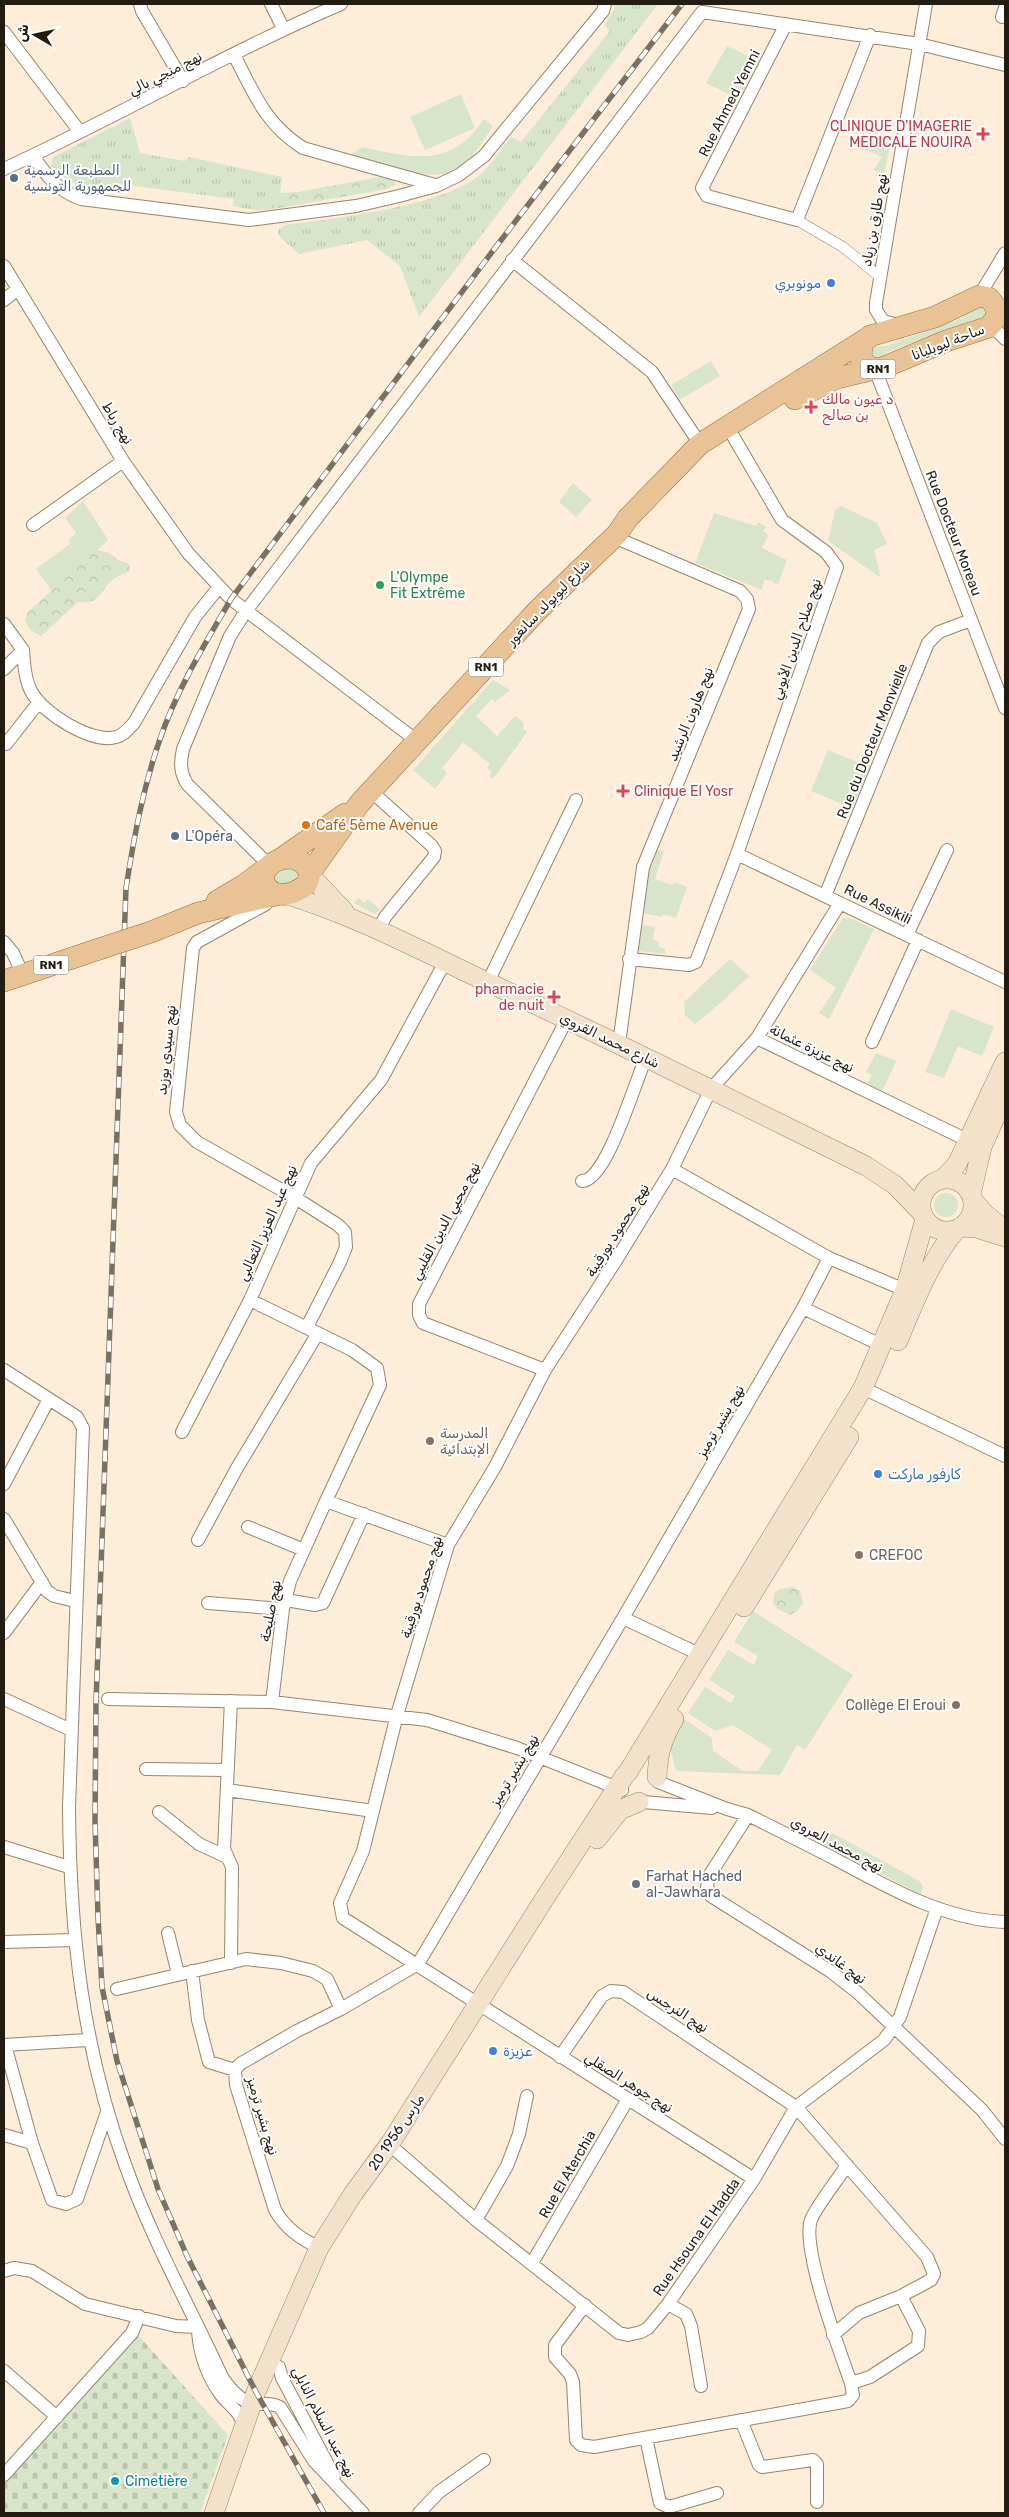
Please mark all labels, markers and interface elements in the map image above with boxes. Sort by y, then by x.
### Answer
north arrow [10,10,60,60]
text: ش [13,23,32,43]
street label: Rue Ahmed Yemni [695,47,764,160]
street label: نهج منجي بالي [126,48,206,101]
place label: CLINIQUE D'IMAGERIE MEDICALE NOUIRA [830,118,973,151]
marker: CLINIQUE D'IMAGERIE MEDICALE NOUIRA [976,127,990,141]
place label: المطبعة الرسمية للجمهورية التونسية [24,162,131,195]
marker: المطبعة الرسمية للجمهورية التونسية [8,172,20,184]
street label: نهج طارق بن زياد [858,172,893,268]
place label: مونوبري [775,275,821,293]
marker: مونوبري [825,277,837,289]
street label: ساحة ليوبليانا [909,321,987,364]
road number: RN1 [860,359,896,378]
place label: د عيون مالك بن صالح [822,391,894,426]
street label: نهج رباط [97,399,137,449]
marker: د عيون مالك بن صالح [804,400,818,414]
street label: Rue Docteur Moreau [922,468,985,598]
street label: شارع ليوبولد سانغور [502,556,595,651]
place label: L'Olympe Fit Extrême [390,569,465,602]
street label: نهج صلاح الدين الأيوبي [768,576,827,703]
marker: L'Olympe Fit Extrême [374,579,386,591]
road number: RN1 [468,658,504,676]
street label: Rue du Docteur Monvielle [834,661,911,821]
street label: نهج هارون الرشيد [664,665,719,765]
place label: Clinique El Yosr [634,783,734,800]
marker: Clinique El Yosr [616,784,630,798]
place label: Café 5ème Avenue [316,817,438,834]
marker: Café 5ème Avenue [300,819,312,831]
place label: L'Opéra [185,828,233,845]
marker: L'Opéra [169,830,181,842]
street label: Rue Assikili [841,881,914,928]
road number: RN1 [34,956,68,974]
place label: pharmacie de nuit [475,981,545,1014]
marker: pharmacie de nuit [548,991,560,1003]
street label: نهج سيدي بوزيد [153,1004,182,1096]
street label: شارع محمد القروي [556,1009,662,1074]
street label: نهج عزيزة عثمانة [766,1021,857,1078]
street label: نهج محيي الدين القليبي [407,1159,485,1284]
street label: نهج عبد العزيز الثعالبي [234,1162,303,1285]
street label: نهج محمود بورقيبة [582,1181,655,1281]
street label: نهج بشير ترميز [692,1382,750,1462]
place label: المدرسة الإبتدائية [440,1425,490,1458]
marker: المدرسة الإبتدائية [424,1435,436,1447]
place label: كارفور ماركت [888,1466,961,1483]
marker: كارفور ماركت [872,1468,884,1480]
street label: نهج محمود بورقيبة [397,1534,448,1641]
place label: CREFOC [869,1547,923,1564]
marker: CREFOC [853,1549,865,1561]
street label: نهج صليحة [256,1579,287,1644]
place label: Collège El Eroui [846,1697,946,1714]
marker: Collège El Eroui [950,1699,962,1711]
street label: نهج بشير ترميز [486,1731,544,1811]
street label: نهج محمد العروي [787,1813,886,1878]
place label: Farhat Hached al-Jawhara [646,1868,742,1901]
marker: Farhat Hached al-Jawhara [630,1878,642,1890]
street label: نهج غاندي [811,1939,870,1989]
street label: نهج النرجس [643,1984,712,2038]
place label: عزيزة [503,2043,533,2060]
marker: عزيزة [487,2045,499,2057]
street label: نهج جوهر الصقلي [580,2048,676,2118]
street label: نهج بشير ترميز [241,2074,282,2158]
street label: 20 مارس 1956 [365,2091,428,2174]
street label: Rue El Aterchia [535,2127,599,2221]
street label: Rue Hsouna El Hadda [649,2175,743,2299]
street label: نهج عبد السلام النابلي [286,2364,359,2482]
place label: Cimetière [125,2473,188,2490]
marker: Cimetière [109,2475,121,2487]

